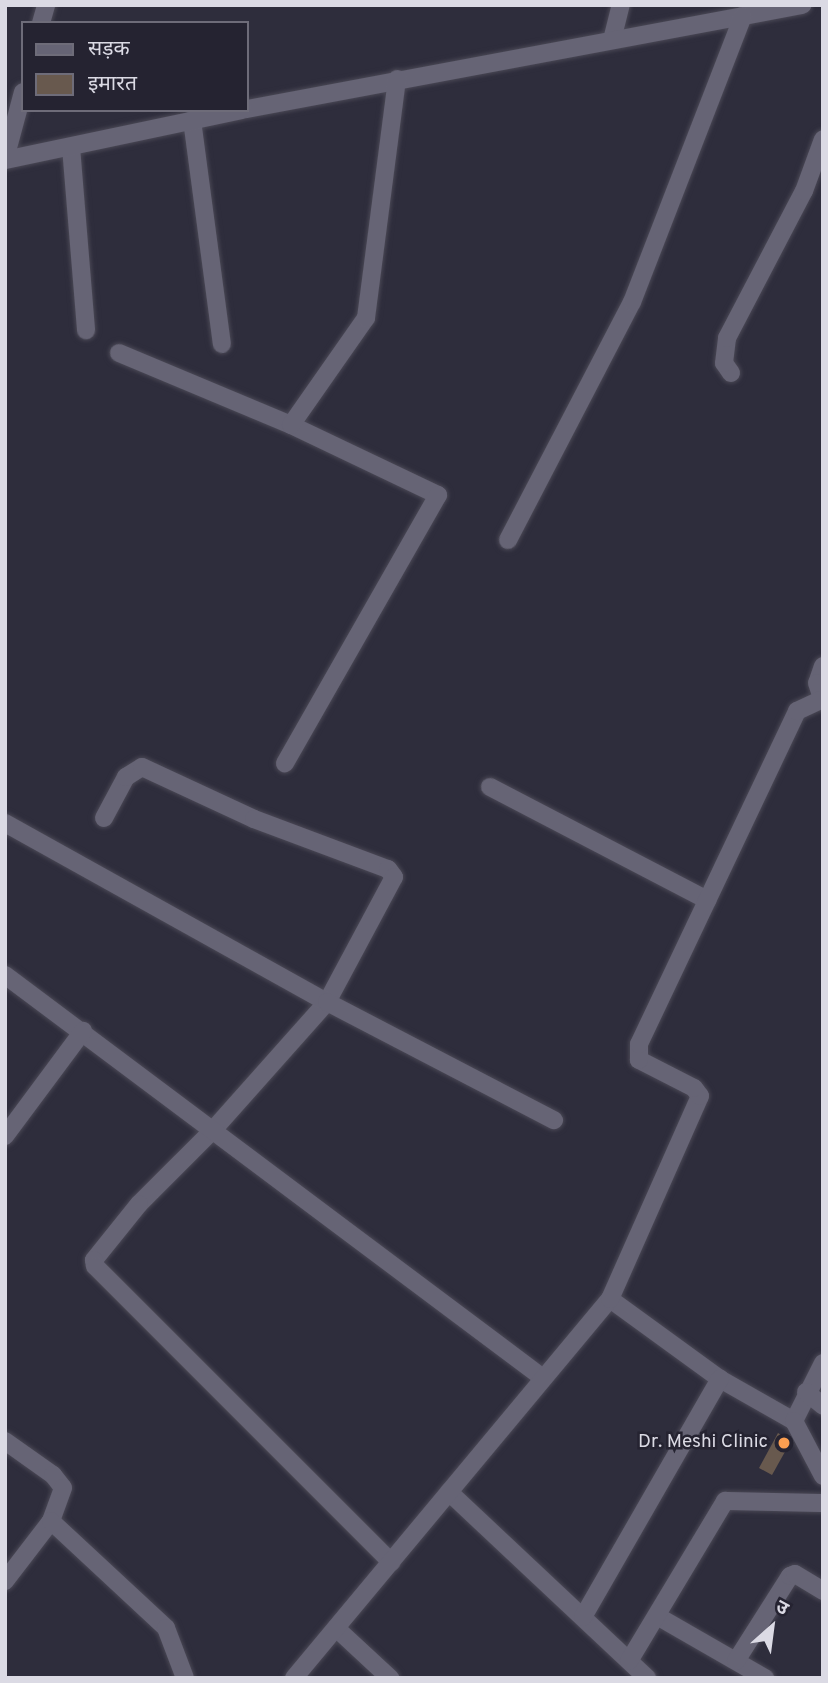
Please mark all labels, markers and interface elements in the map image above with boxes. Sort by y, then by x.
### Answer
legend [21,21,248,112]
text: सड़क [88,36,130,63]
text: इमारत [88,71,137,98]
place label: Dr. Meshi Clinic [638,1432,768,1454]
marker: Dr. Meshi Clinic [774,1433,794,1453]
north arrow [737,1592,807,1662]
text: उ [771,1595,792,1622]

